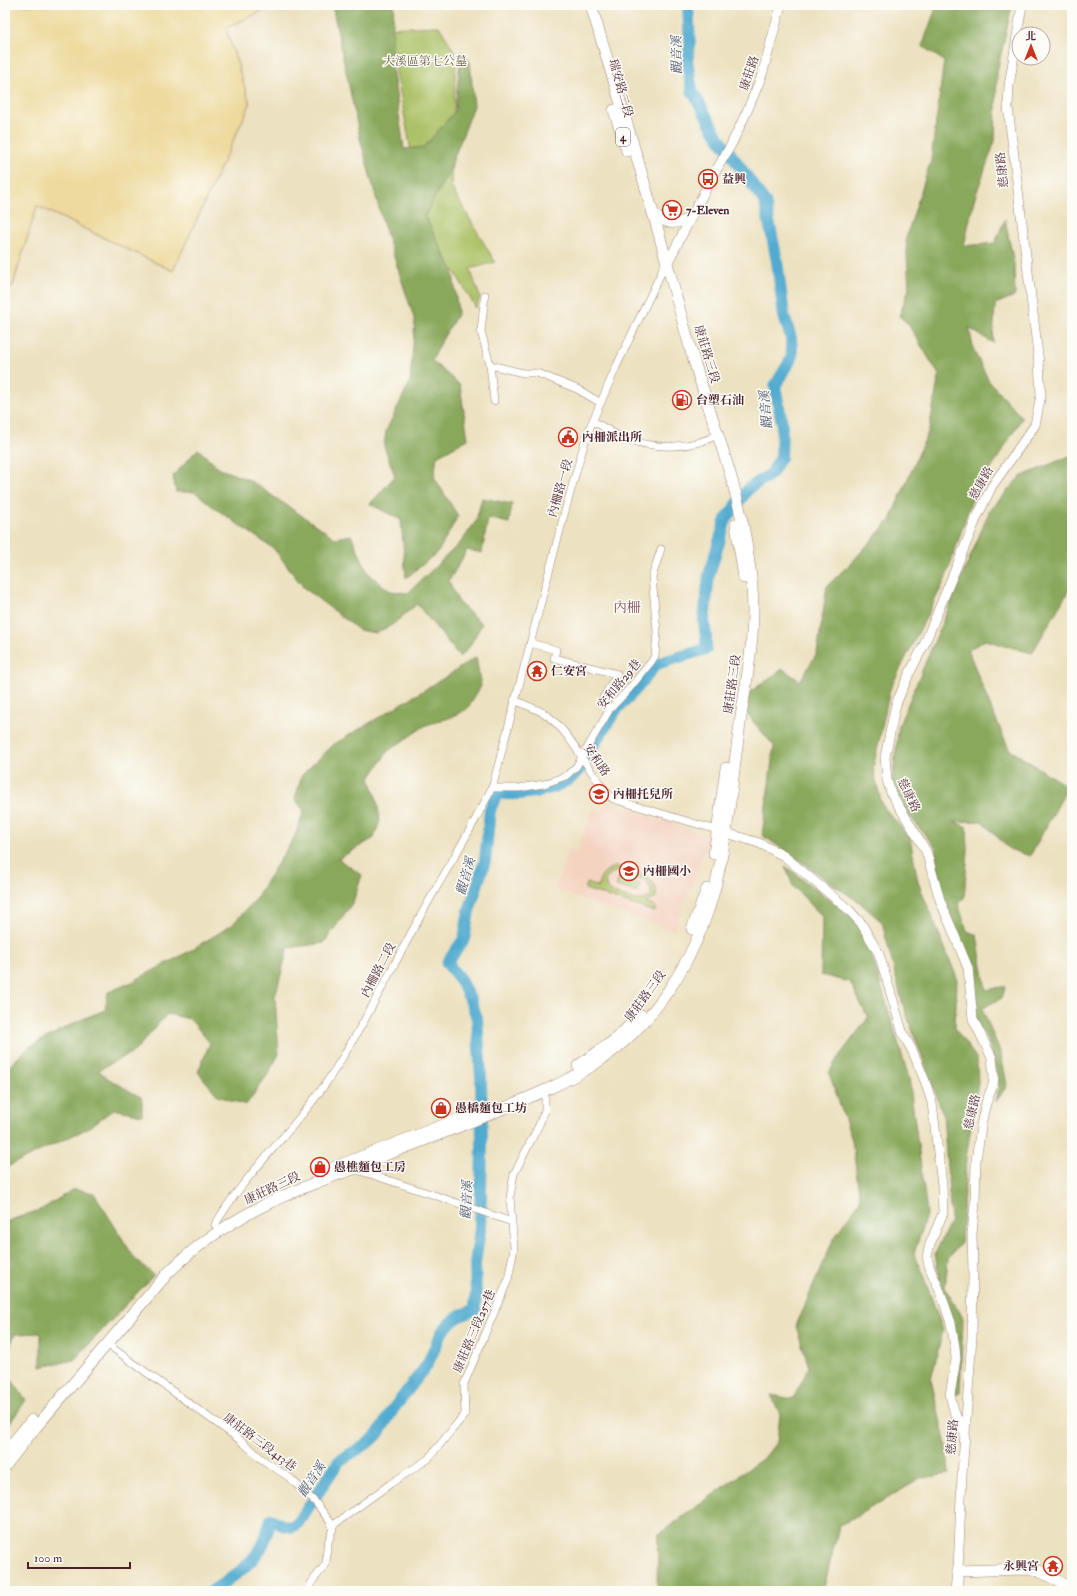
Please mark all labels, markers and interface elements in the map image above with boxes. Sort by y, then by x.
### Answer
north arrow [1011,26,1051,66]
text: 北 [1026,30,1037,43]
water label: 觀音溪 [669,33,685,75]
park label: 大溪區第七公墓 [383,54,467,69]
street label: 康莊路 [737,54,762,93]
street label: 瑞安路二段 [605,57,636,119]
road number: 4 [616,128,630,146]
street label: 慈康路 [993,151,1012,189]
bus stop icon: 益興 [697,168,719,190]
place label: 益興 [722,172,746,187]
supermarket icon: 7-Eleven [661,199,683,221]
place label: 7-Eleven [686,203,730,218]
street label: 康莊路三段 [691,323,722,385]
water label: 觀音溪 [756,388,776,430]
fuel station icon: 台塑石油 [671,389,693,411]
place label: 台塑石油 [696,393,744,408]
public building icon: 內柵派出所 [557,426,579,448]
place label: 內柵派出所 [582,430,642,445]
street label: 內柵路一段 [545,457,576,519]
street label: 慈康路 [966,464,997,503]
district label: 內柵 [613,599,641,616]
street label: 康莊路三段 [721,653,744,715]
street label: 安和路29巷 [594,656,644,712]
temple icon: 仁安宮 [526,660,548,682]
place label: 仁安宮 [551,664,587,679]
street label: 安和路 [580,741,613,779]
street label: 慈康路 [894,776,923,815]
school or university icon: 內柵托兒所 [588,783,610,805]
place label: 內柵托兒所 [613,787,673,802]
water label: 觀音溪 [453,853,480,897]
school or university icon: 內柵國小 [618,860,640,882]
place label: 內柵國小 [643,864,691,879]
street label: 內柵路二段 [358,940,399,1000]
street label: 康莊路三段 [622,968,669,1025]
street label: 慈康路 [961,1093,984,1131]
shop icon: 愚橋麵包工坊 [430,1097,452,1119]
place label: 愚橋麵包工坊 [455,1101,527,1116]
shop icon: 愚樵麵包工房 [309,1156,331,1178]
place label: 愚樵麵包工房 [334,1160,406,1175]
street label: 康莊路三段 [242,1169,303,1208]
water label: 觀音溪 [458,1178,476,1220]
street label: 康莊路三段257巷 [450,1287,499,1375]
street label: 康莊路三段413巷 [220,1410,299,1475]
street label: 慈康路 [943,1418,962,1456]
water label: 觀音溪 [294,1457,330,1500]
scale bar [28,1544,130,1570]
text: 100 m [34,1551,63,1566]
temple icon: 永興宮 [1042,1555,1064,1577]
place label: 永興宮 [1003,1559,1039,1574]

